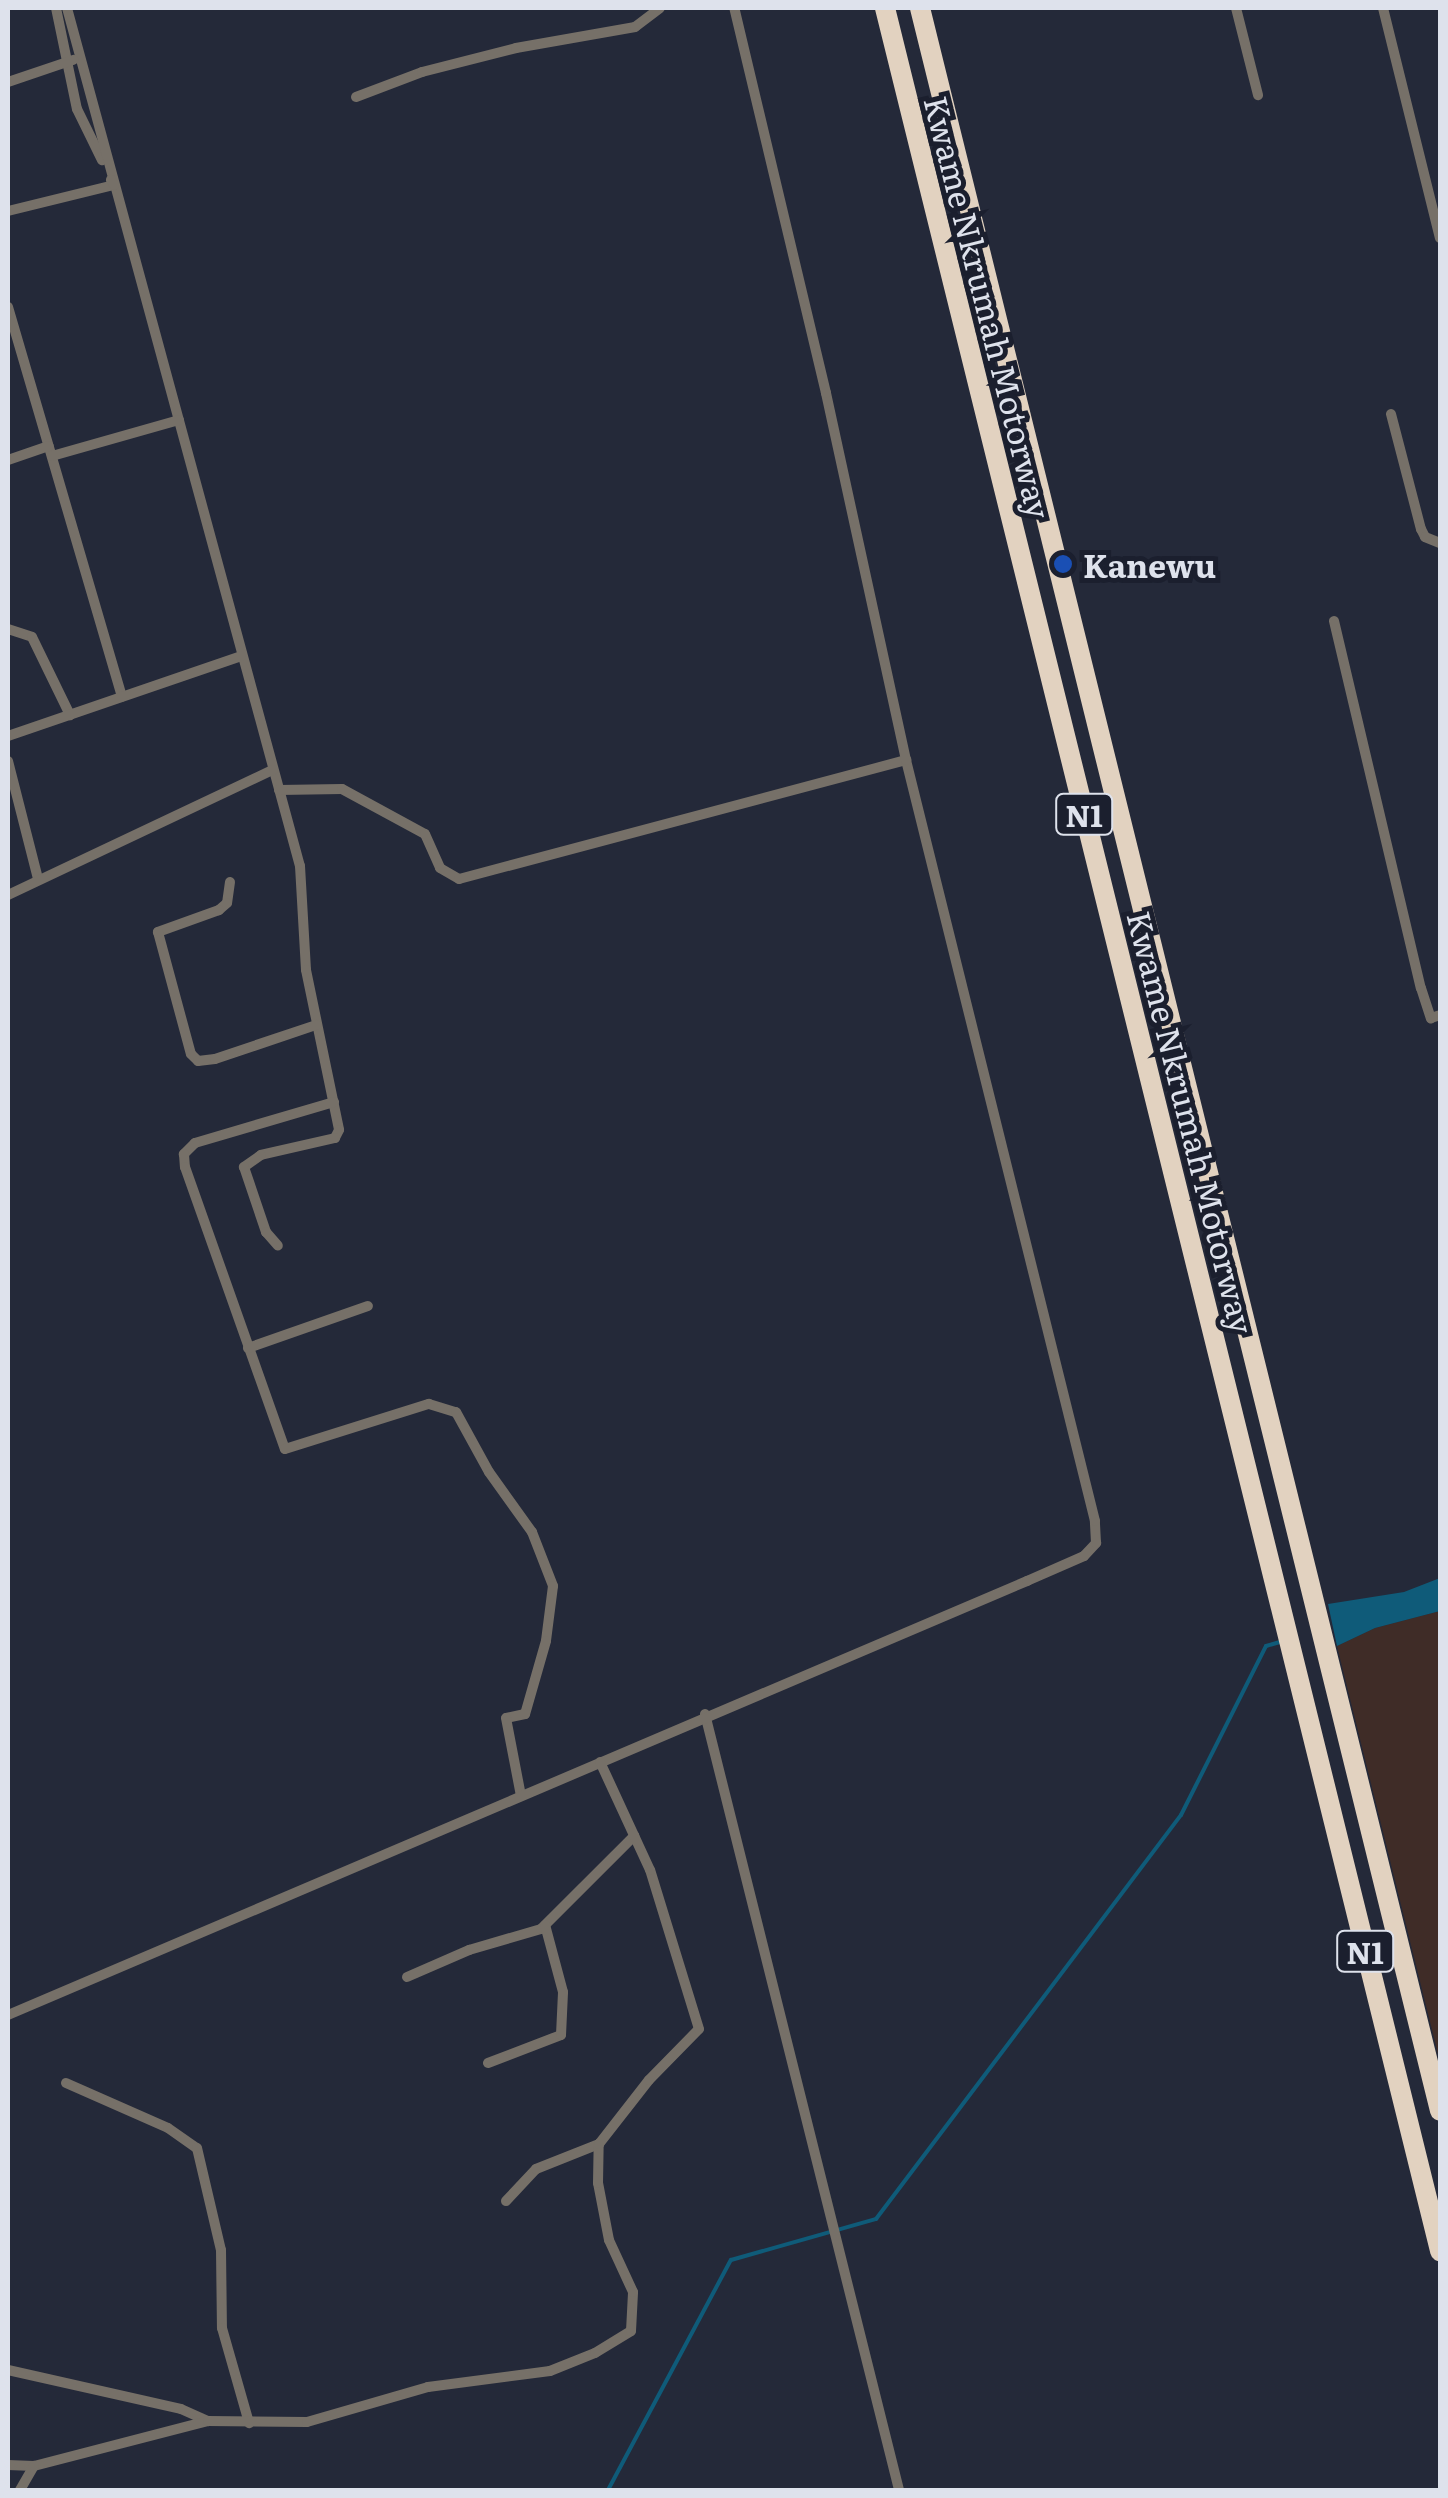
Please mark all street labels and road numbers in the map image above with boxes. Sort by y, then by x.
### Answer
street label: Kwame Nkrumah Motorway [918,92,1060,522]
road number: N1 [1054,789,1114,839]
street label: Kwame Nkrumah Motorway [1121,907,1263,1337]
road number: N1 [1335,1926,1395,1976]

